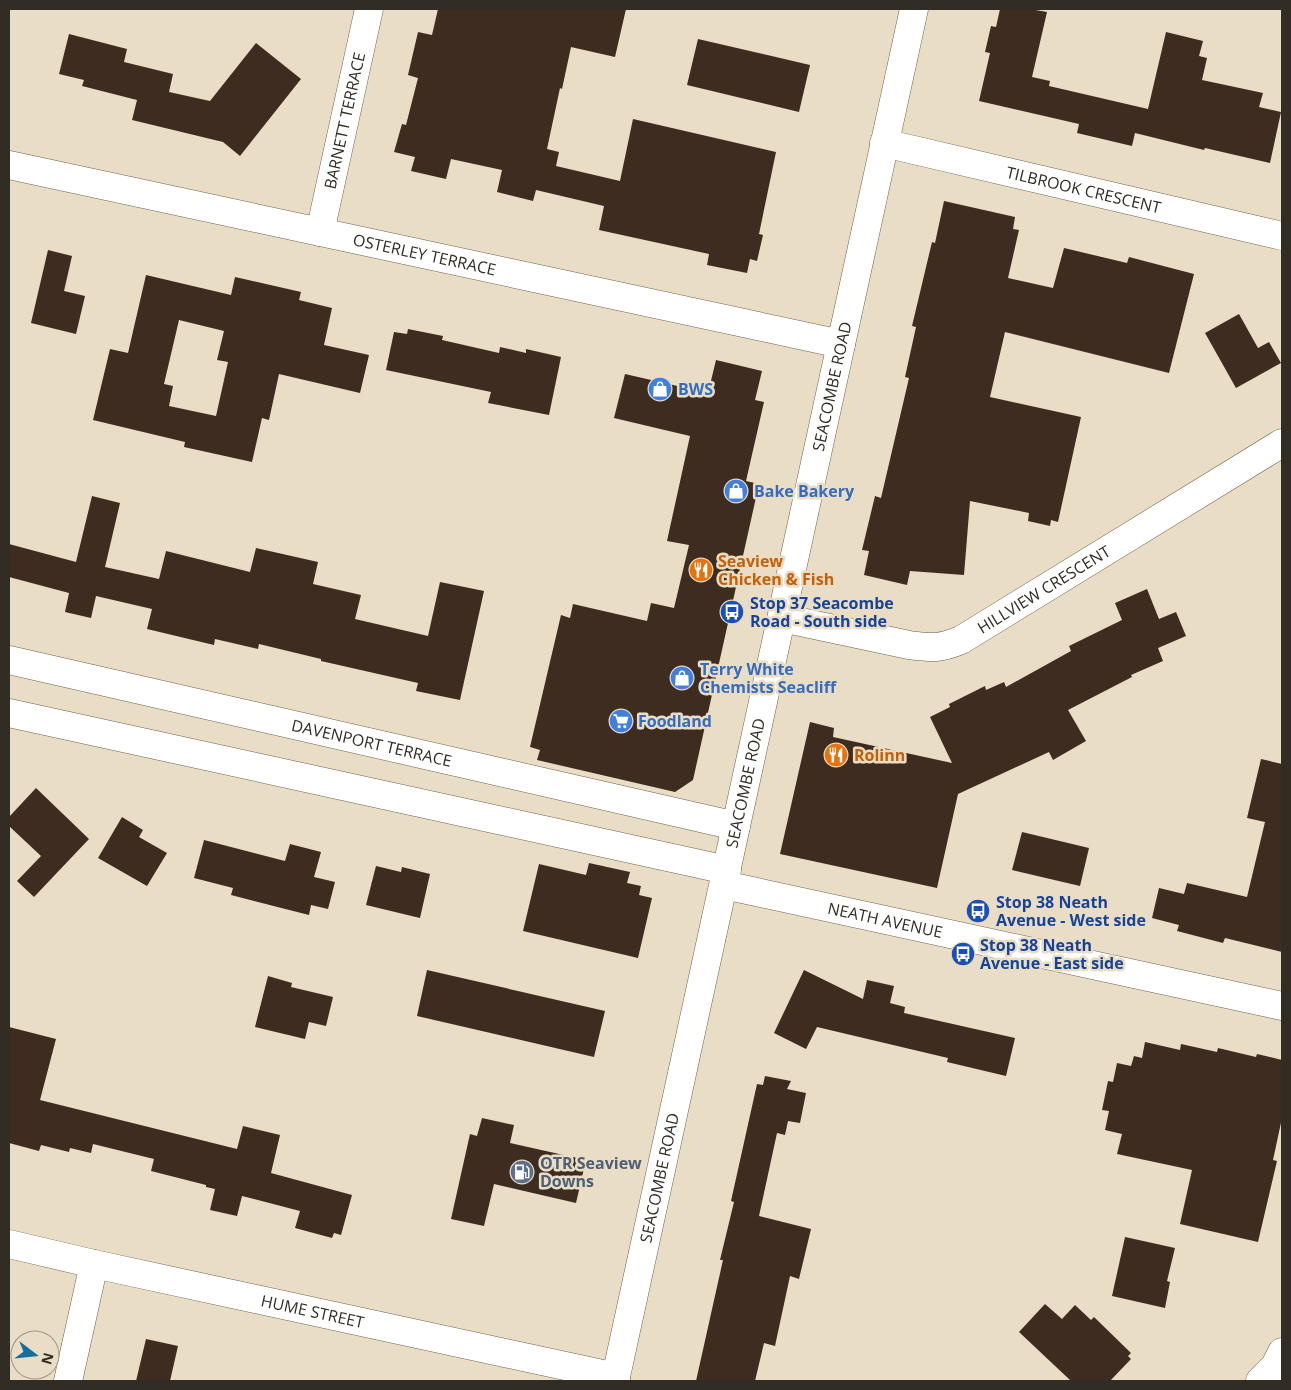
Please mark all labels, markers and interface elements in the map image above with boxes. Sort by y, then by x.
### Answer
street label: BARNETT TERRACE [319,50,370,191]
street label: TILBROOK CRESCENT [1004,161,1163,218]
street label: OSTERLEY TERRACE [351,228,498,280]
street label: SEACOMBE ROAD [807,319,857,453]
shop icon: BWS [647,376,673,402]
place label: BWS [678,378,713,400]
shop icon: Bake Bakery [723,478,749,504]
place label: Bake Bakery [754,480,855,502]
street label: HILLVIEW CRESCENT [973,540,1114,638]
place label: Seaview Chicken & Fish [718,550,834,590]
restaurant icon: Seaview Chicken & Fish [688,557,714,583]
place label: Stop 37 Seacombe Road - South side [750,592,894,632]
bus stop icon: Stop 37 Seacombe Road - South side [719,599,745,625]
place label: Terry White Chemists Seacliff [700,658,838,698]
shop icon: Terry White Chemists Seacliff [669,665,695,691]
supermarket icon: Foodland [608,708,634,734]
place label: Foodland [638,710,712,732]
street label: DAVENPORT TERRACE [289,714,454,772]
street label: SEACOMBE ROAD [720,716,770,850]
restaurant icon: Rolinn [823,742,849,768]
place label: Rolinn [854,744,905,766]
place label: Stop 38 Neath Avenue - West side [996,891,1146,931]
street label: NEATH AVENUE [826,897,945,943]
bus stop icon: Stop 38 Neath Avenue - West side [965,898,991,924]
place label: Stop 38 Neath Avenue - East side [980,934,1124,974]
bus stop icon: Stop 38 Neath Avenue - East side [950,941,976,967]
street label: SEACOMBE ROAD [634,1111,684,1245]
place label: OTR Seaview Downs [540,1152,642,1192]
fuel station icon: OTR Seaview Downs [509,1159,535,1185]
street label: HUME STREET [259,1289,366,1333]
north arrow [10,1330,60,1380]
text: N [37,1351,59,1367]

